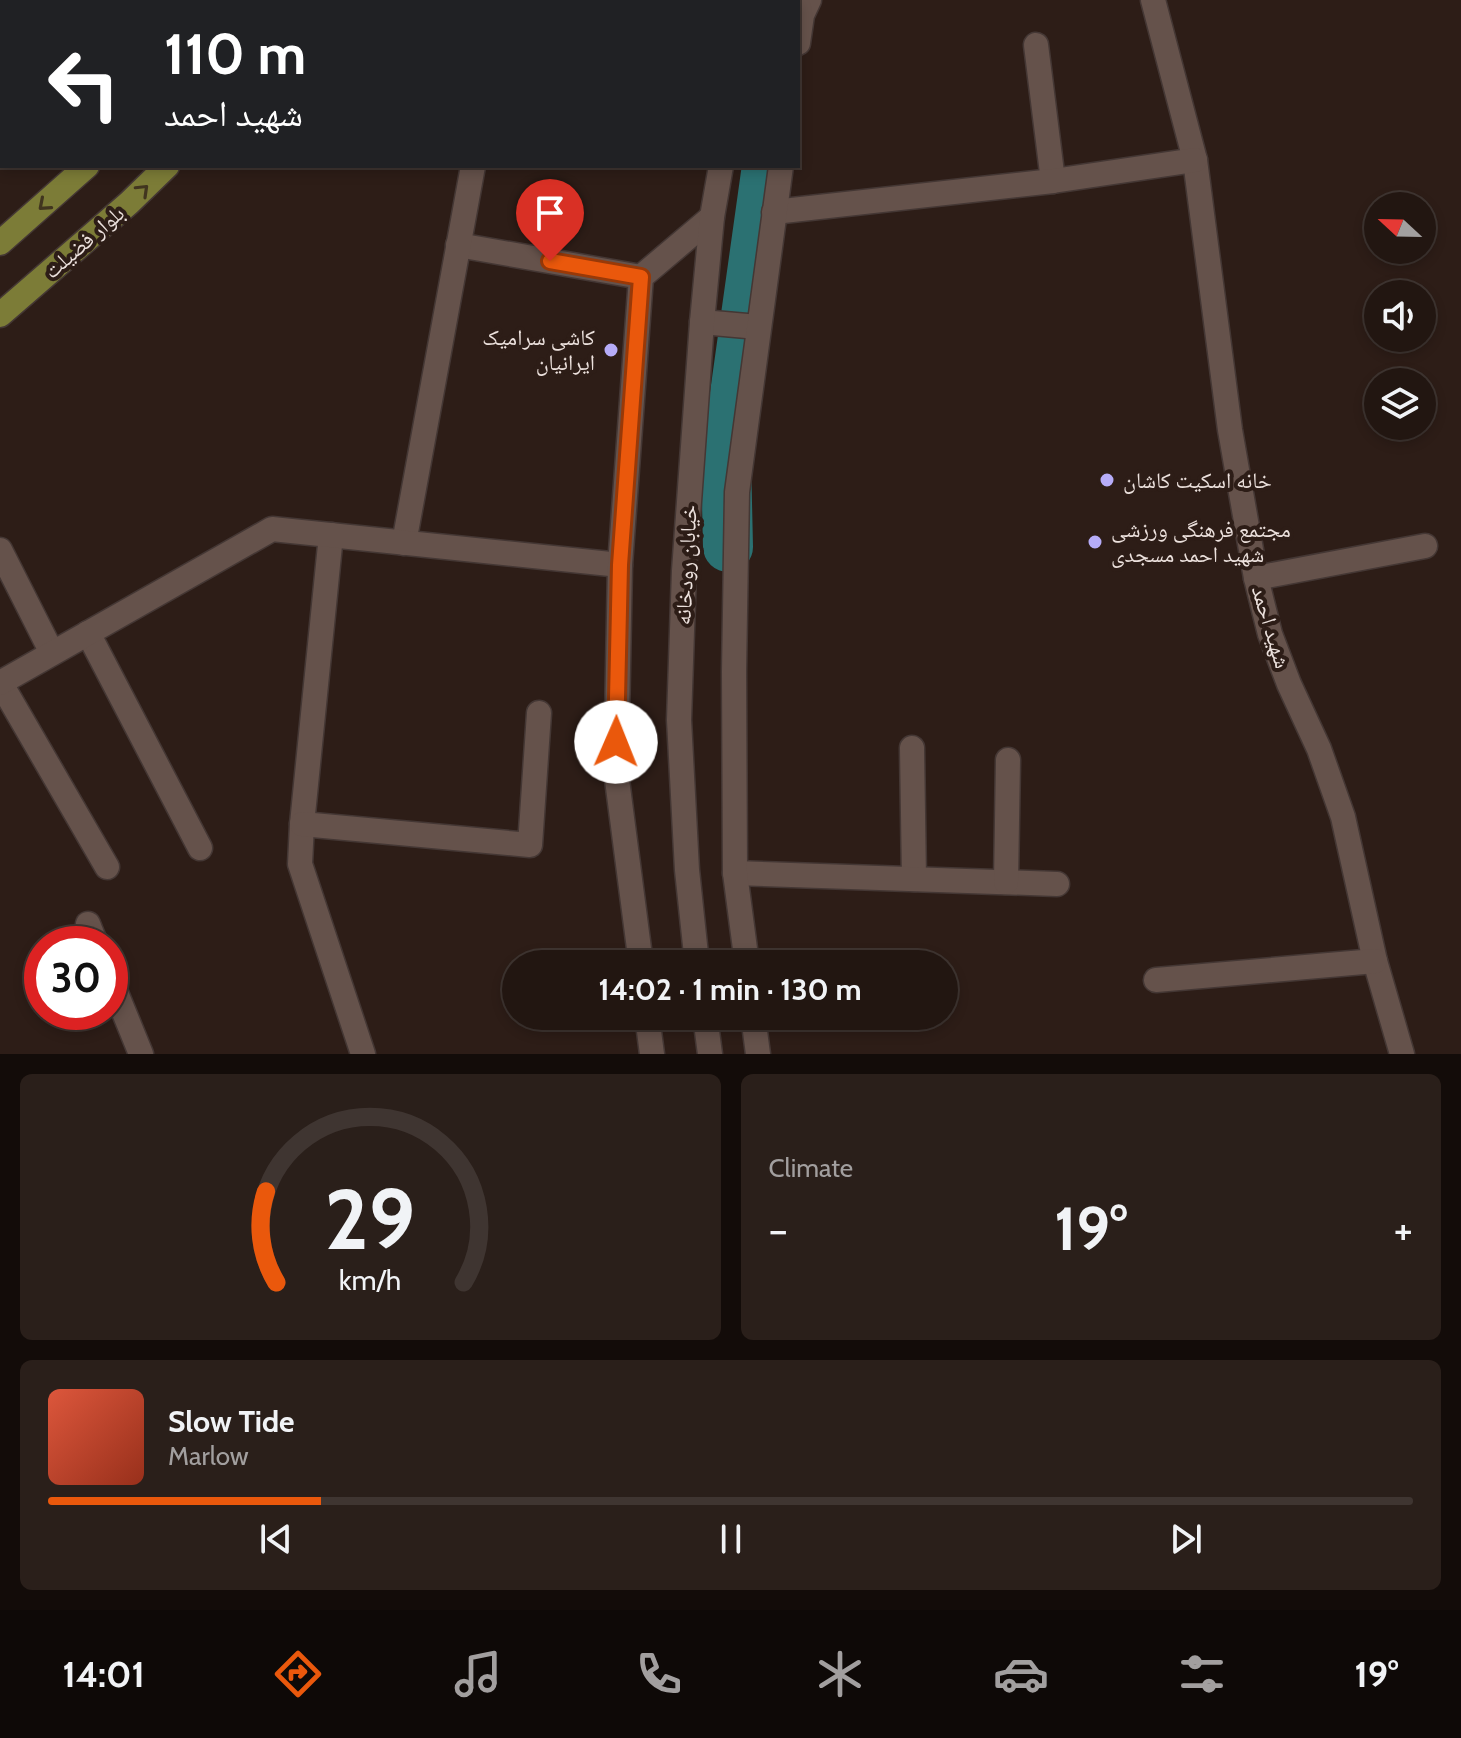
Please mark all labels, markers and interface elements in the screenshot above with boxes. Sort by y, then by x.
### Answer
text: 110 m [164,20,306,88]
icon: left [32,32,136,136]
text: شهید احمد [164,91,303,135]
pin [516,179,584,261]
one-way arrow [134,184,148,199]
icon: arrive [528,191,572,235]
north arrow [1364,192,1436,264]
map controls [1364,192,1436,440]
one-way arrow [38,195,53,209]
street label: بلوار فضیلت [38,200,130,284]
button: sound [1364,280,1436,352]
place label: کاشی سرامیک ایرانیان [482,324,595,376]
marker: کاشی سرامیک ایرانیان [602,341,620,359]
button: layers [1364,368,1436,440]
place label: خانه اسکیت کاشان [1123,467,1272,494]
marker: خانه اسکیت کاشان [1098,471,1116,489]
street label: خیابان رودخانه [669,504,703,626]
place label: مجتمع فرهنگی ورزشی شهید احمد مسجدی [1111,516,1291,568]
marker: مجتمع فرهنگی ورزشی شهید احمد مسجدی [1086,533,1104,551]
street label: شهید احمد [1246,582,1296,672]
position arrow [574,700,658,784]
speed limit sign: 30 [24,926,128,1030]
text: 14:02 · 1 min · 130 m [598,971,862,1008]
text: Climate [769,1152,853,1184]
text: 29 [325,1169,416,1270]
text: 19° [1054,1192,1127,1265]
text: − [769,1203,788,1256]
text: + [1394,1203,1413,1256]
text: km/h [339,1262,402,1297]
text: Slow Tide [168,1403,295,1440]
text: Marlow [168,1440,249,1472]
icon: previous [254,1517,298,1561]
icon: pause [709,1517,753,1561]
icon: next [1164,1517,1208,1561]
icon: directions [270,1646,326,1702]
icon: music [450,1646,506,1702]
icon: phone [631,1646,687,1702]
icon: climate [812,1646,868,1702]
icon: car [993,1646,1049,1702]
icon: filters [1174,1646,1230,1702]
text: 14:01 [62,1652,145,1696]
text: 19° [1355,1652,1398,1696]

